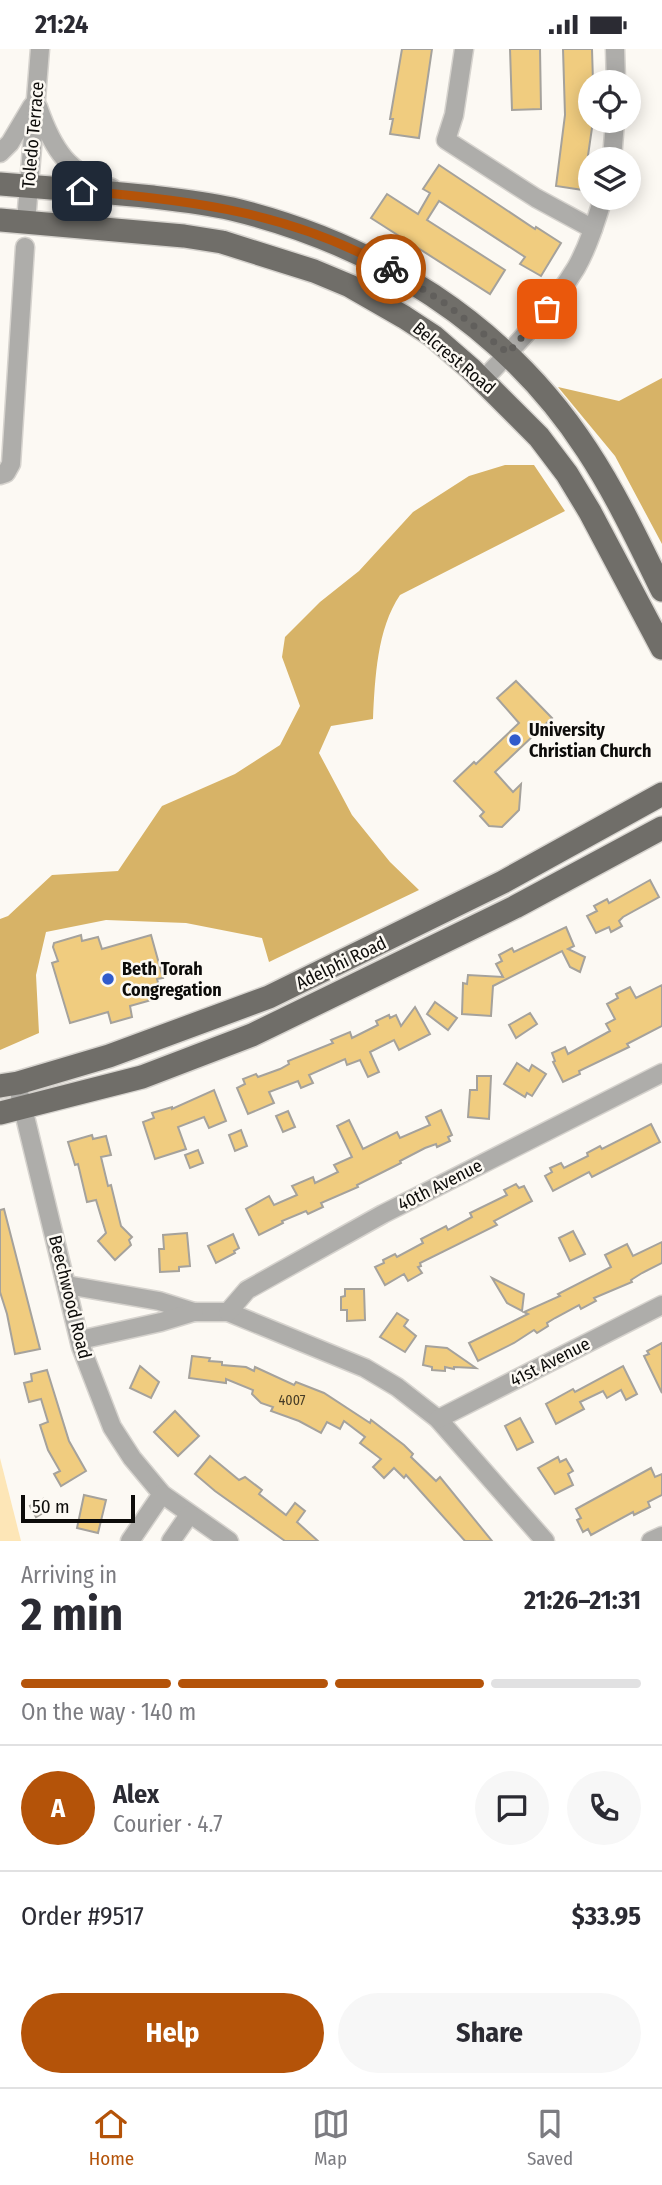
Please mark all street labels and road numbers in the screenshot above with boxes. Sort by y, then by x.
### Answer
street label: Toledo Terrace [17,81,49,189]
street label: Belcrest Road [408,317,500,399]
street label: Adelphi Road [292,932,390,994]
street label: 40th Avenue [394,1154,486,1216]
street label: Beechwood Road [44,1233,96,1361]
street label: 41st Avenue [506,1332,594,1391]

